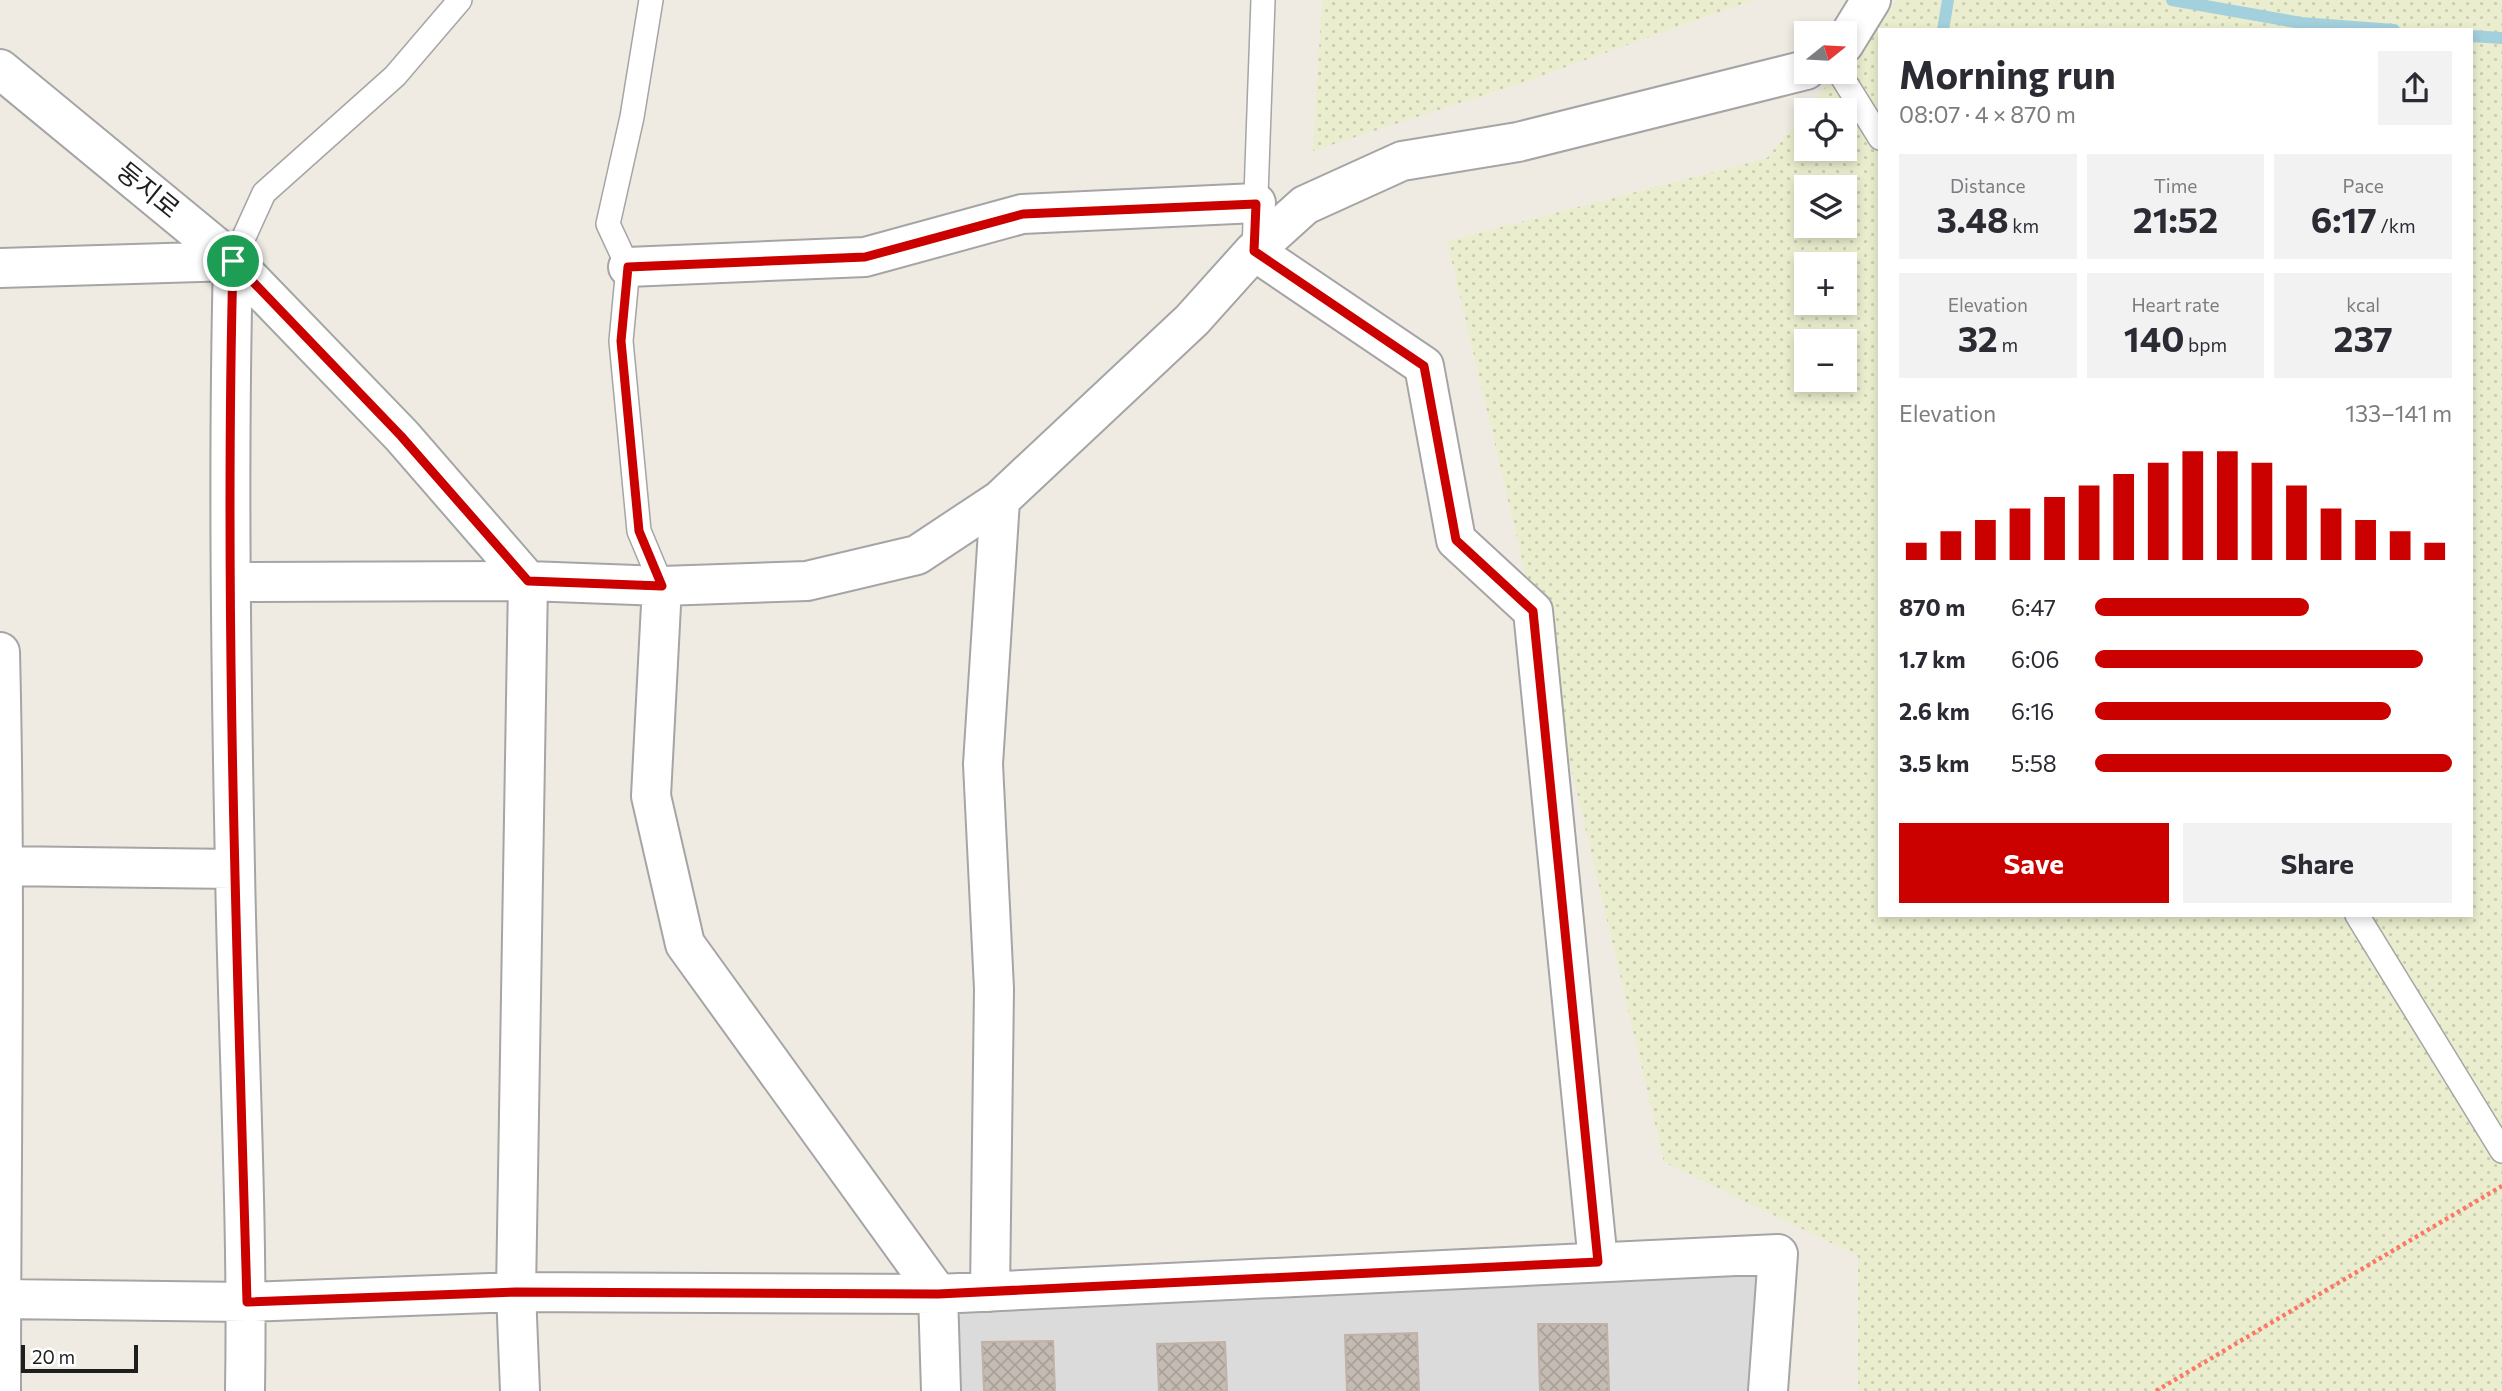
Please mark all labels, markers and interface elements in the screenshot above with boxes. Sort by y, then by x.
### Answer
north arrow [1794,21,1857,84]
map controls [1794,21,1857,392]
text: Morning run [1899,50,2116,97]
button: share [2378,51,2452,125]
button: locate [1794,98,1857,161]
text: 08:07 · 4 × 870 m [1899,100,2076,128]
street label: 둥지로 [111,154,187,223]
text: Distance [1950,174,2026,197]
text: Time [2154,174,2197,197]
text: Pace [2343,174,2384,197]
button: layers [1794,175,1857,238]
text: 3.48 [1937,197,2009,240]
text: 21:52 [2133,197,2218,240]
text: 6:17 [2311,197,2377,240]
text: km [2009,214,2039,237]
text: /km [2377,214,2416,237]
pin [203,231,263,291]
icon: arrive [214,242,252,280]
button: + [1794,252,1857,315]
text: Elevation [1948,293,2028,316]
text: Heart rate [2131,293,2220,316]
text: kcal [2346,293,2380,316]
text: 32 [1958,316,1998,359]
text: 140 [2124,316,2184,359]
text: 237 [2334,316,2393,359]
button: − [1794,329,1857,392]
text: m [1998,333,2018,356]
text: bpm [2184,333,2227,356]
text: Elevation [1899,399,1996,427]
text: 133–141 m [2345,399,2452,427]
text: 870 m [1899,593,1965,621]
text: 6:47 [2011,593,2056,621]
text: 1.7 km [1899,645,1966,673]
text: 6:06 [2011,645,2059,673]
text: 2.6 km [1899,697,1970,725]
text: 6:16 [2011,697,2054,725]
text: 3.5 km [1899,749,1969,777]
text: 5:58 [2011,749,2057,777]
button: Save [1899,823,2169,903]
button: Share [2183,823,2452,903]
scale bar [21,1342,138,1374]
text: 20 m [32,1345,75,1368]

